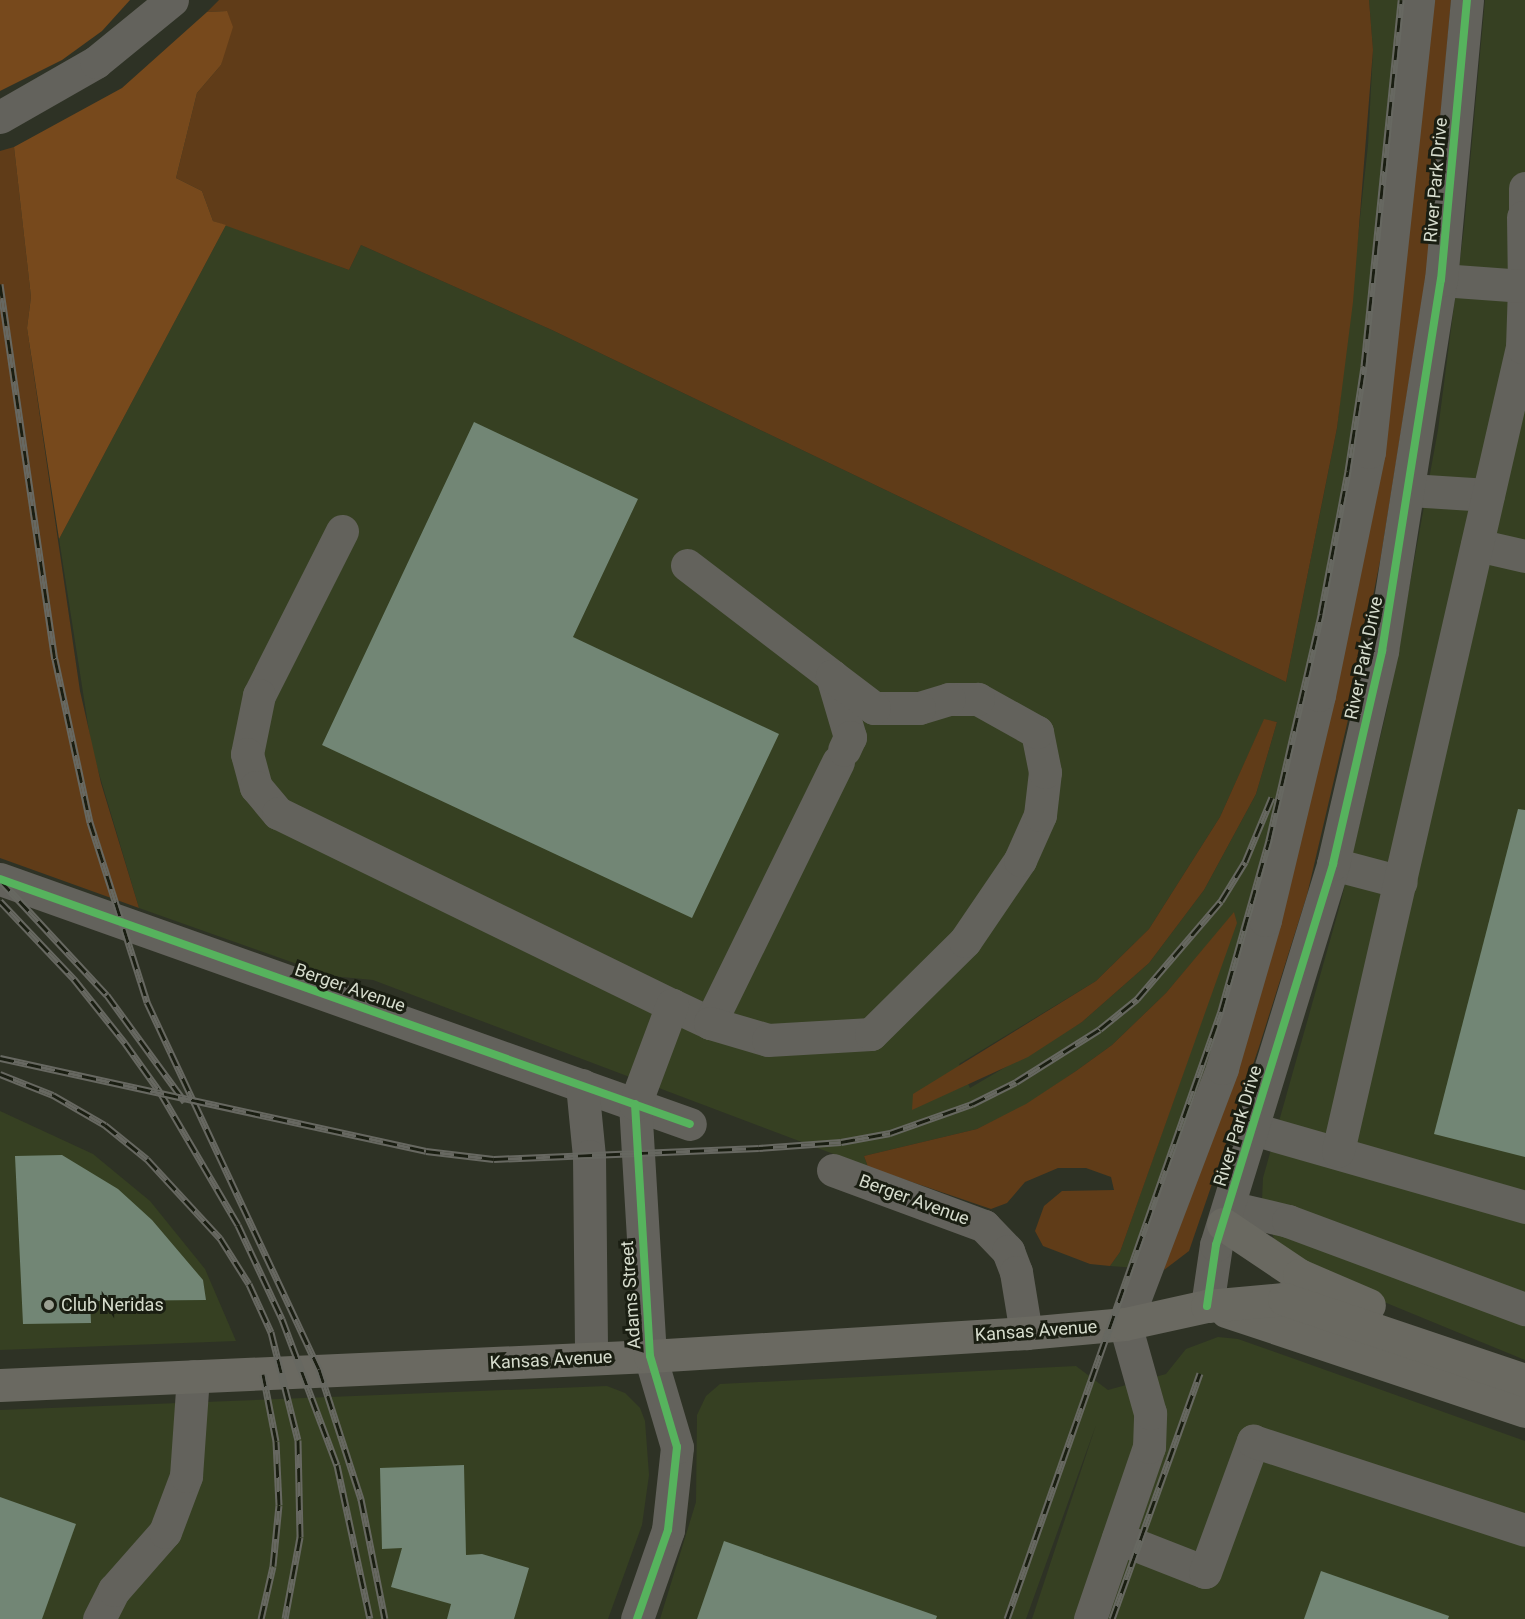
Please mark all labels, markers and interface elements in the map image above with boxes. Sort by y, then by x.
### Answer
street label: River Park Drive [1420,117,1452,243]
street label: River Park Drive [1340,594,1388,722]
street label: Berger Avenue [292,959,408,1017]
street label: River Park Drive [1209,1063,1267,1189]
street label: Berger Avenue [856,1170,972,1230]
street label: Adams Street [616,1240,646,1350]
place label: Club Neridas [61,1294,164,1316]
marker: Club Neridas [42,1298,56,1312]
street label: Kansas Avenue [974,1316,1098,1346]
street label: Kansas Avenue [489,1346,613,1374]

